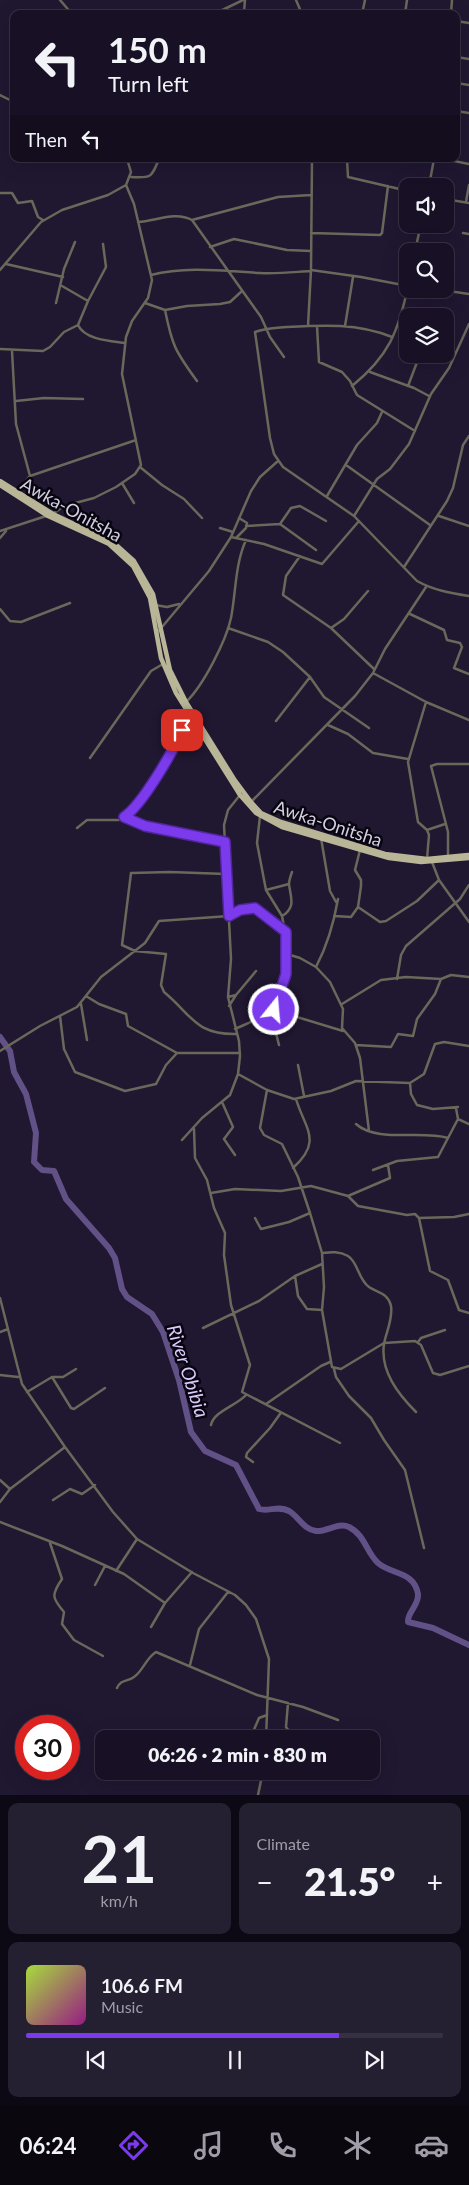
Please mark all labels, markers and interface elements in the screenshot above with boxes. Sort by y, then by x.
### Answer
text: 150 m [108,28,207,70]
icon: left [25,30,90,95]
text: Turn left [108,70,189,97]
icon: left [77,125,105,153]
text: Then [25,128,67,151]
map controls [399,178,454,363]
button: sound [399,178,454,233]
button: search [399,243,454,298]
button: layers [399,308,454,363]
street label: Awka-Onitsha [17,472,126,546]
pin [161,709,203,751]
icon: arrive [168,716,196,744]
street label: Awka-Onitsha [271,795,385,851]
position arrow [247,983,299,1035]
water label: River Obibia [163,1321,214,1420]
speed limit sign: 30 [15,1715,80,1780]
text: 06:26 · 2 min · 830 m [148,1743,327,1766]
text: 21 [82,1819,157,1897]
text: Climate [257,1834,310,1853]
text: 21.5° [304,1858,395,1904]
text: − [257,1865,273,1899]
text: + [427,1865,443,1899]
text: km/h [101,1891,138,1910]
text: 106.6 FM [101,1974,183,1997]
text: Music [101,1997,143,2016]
icon: previous [82,2046,110,2074]
icon: pause [221,2046,249,2074]
icon: next [360,2046,388,2074]
icon: directions [116,2128,151,2163]
icon: music [191,2128,226,2163]
icon: phone [265,2128,300,2163]
icon: climate [340,2128,375,2163]
icon: car [414,2128,449,2163]
text: 06:24 [20,2132,76,2159]

